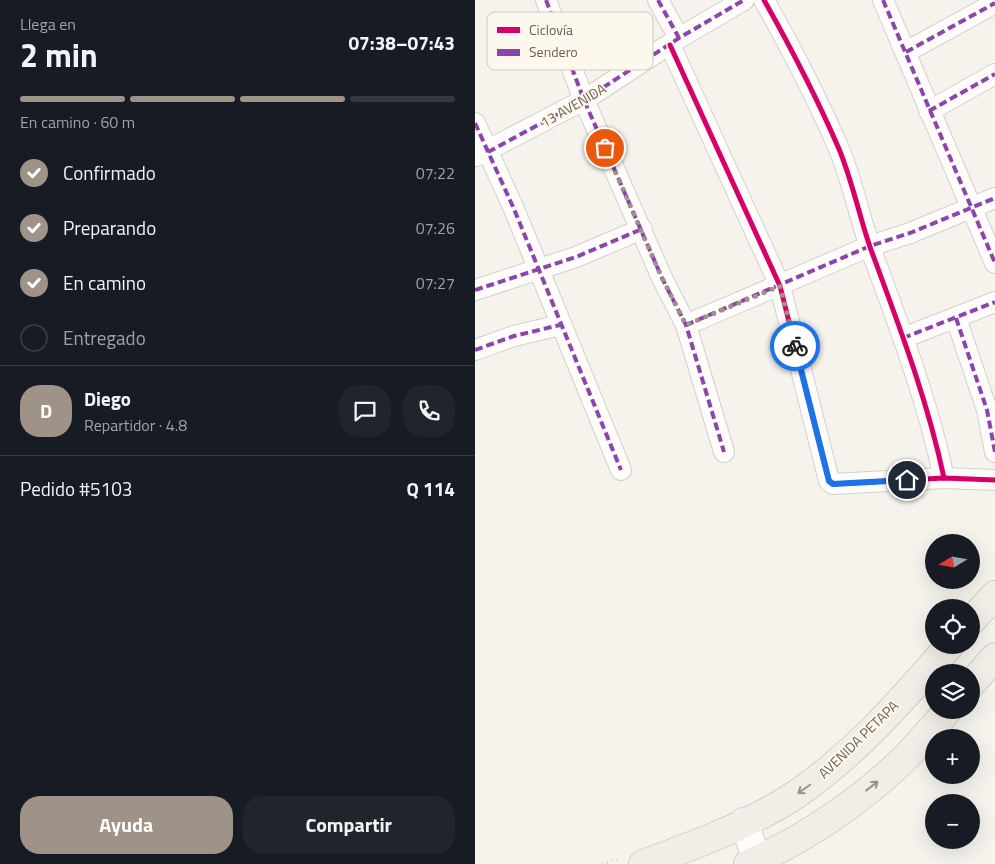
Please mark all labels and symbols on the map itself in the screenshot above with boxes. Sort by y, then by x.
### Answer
legend [487,12,653,70]
text: Ciclovía [529,19,573,40]
text: Sendero [529,41,578,62]
street label: 13 AVENIDA [536,77,610,132]
pin [584,127,626,169]
courier [770,321,820,371]
pin [886,459,928,501]
north arrow [925,534,980,589]
street label: AVENIDA PETAPA [813,695,903,783]
one-way arrow [865,781,878,792]
one-way arrow [797,784,811,794]

